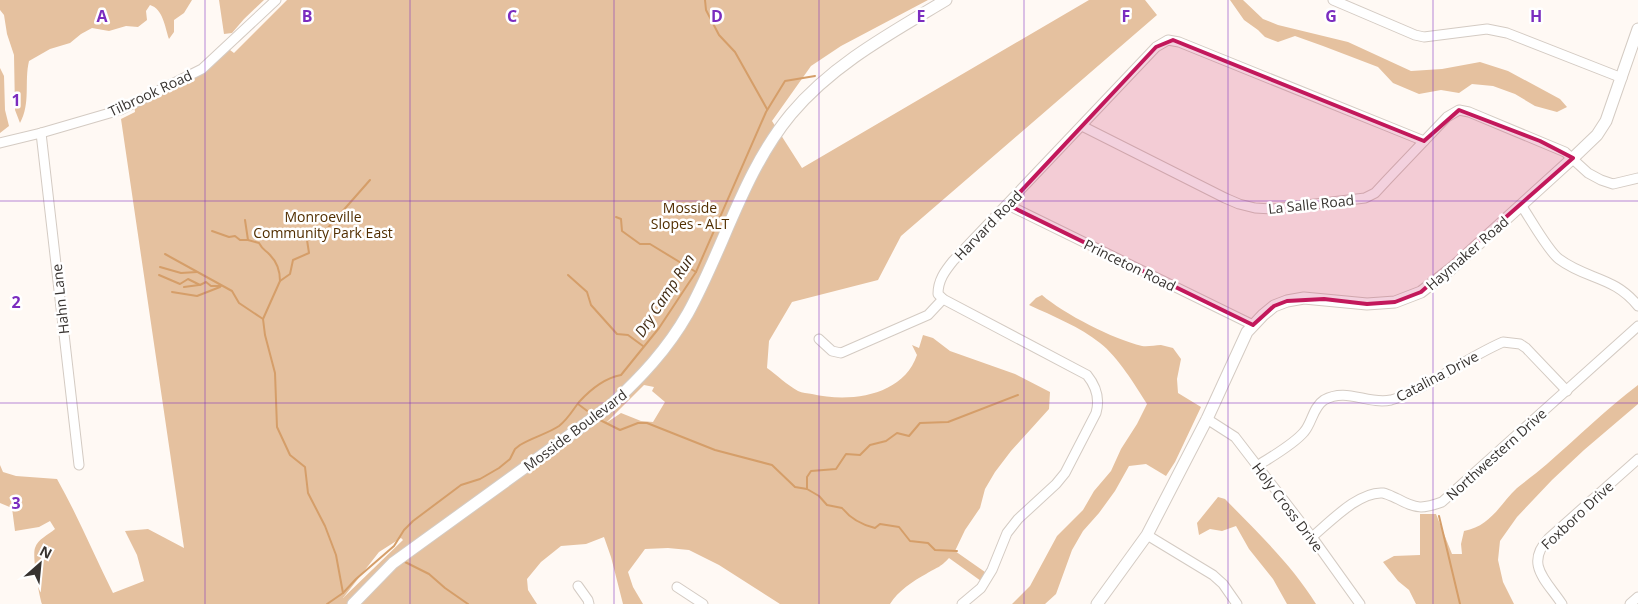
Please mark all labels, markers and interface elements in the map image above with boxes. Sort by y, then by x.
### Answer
text: A [96,5,108,27]
text: B [302,5,312,27]
text: C [507,5,517,27]
text: D [711,5,723,27]
text: E [917,5,926,27]
text: F [1122,5,1130,27]
text: G [1325,5,1337,27]
text: H [1530,5,1542,27]
street label: Tilbrook Road [105,65,195,121]
text: 1 [11,89,21,111]
street label: Harvard Road [950,186,1026,264]
street label: La Salle Road [1267,190,1355,218]
park label: Mosside Slopes - ALT [651,198,729,233]
park label: Monroeville Community Park East [253,207,393,242]
street label: Haymaker Road [1422,212,1512,294]
street label: Princeton Road [1081,235,1179,295]
water label: Dry Camp Run [630,249,698,341]
street label: Hahn Lane [47,263,73,335]
text: 2 [11,291,21,313]
street label: Catalina Drive [1392,346,1482,406]
street label: Mosside Boulevard [520,385,630,475]
street label: Northwestern Drive [1442,404,1550,504]
street label: Holy Cross Drive [1248,458,1328,556]
street label: Foxboro Drive [1537,477,1617,553]
text: 3 [11,492,21,514]
north arrow [15,539,65,589]
text: N [37,541,56,563]

